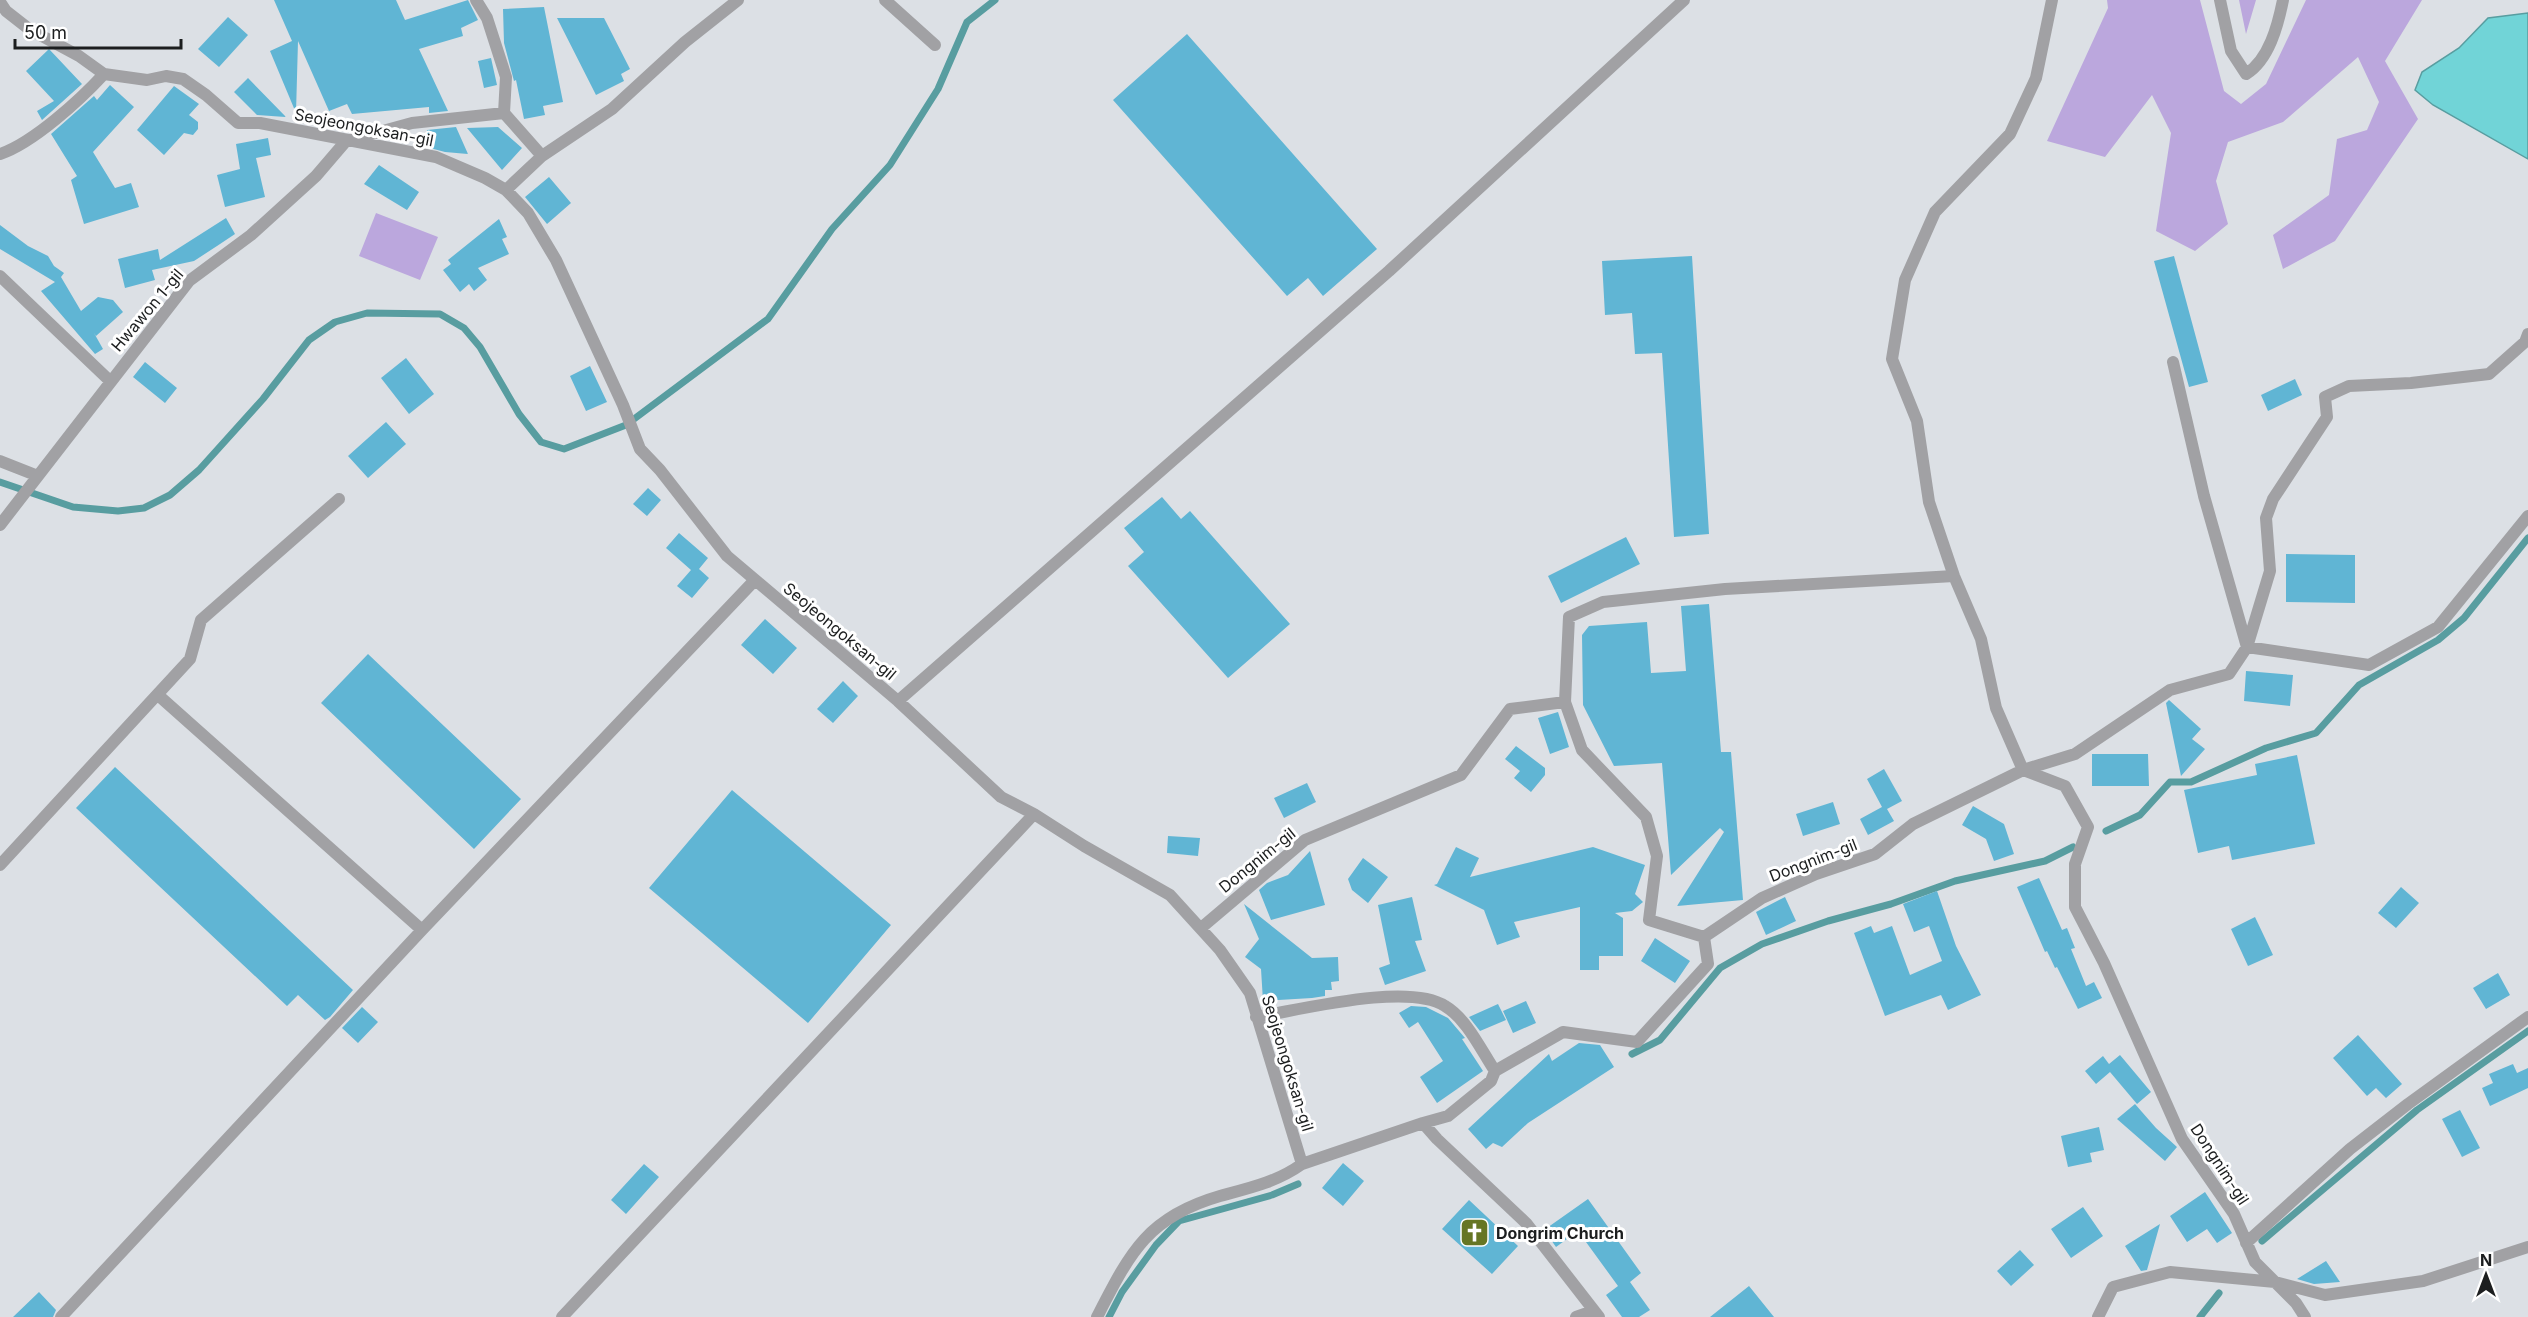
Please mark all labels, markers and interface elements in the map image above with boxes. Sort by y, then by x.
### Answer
scale bar [15,12,182,50]
text: 50 m [24,22,67,43]
street label: Seojeongoksan-gil [293,104,435,150]
street label: Hwawon 1-gil [107,265,187,355]
street label: Seojeongoksan-gil [779,578,901,684]
street label: Dongnim-gil [1215,823,1299,897]
street label: Dongnim-gil [1766,834,1860,886]
street label: Seojeongoksan-gil [1258,992,1318,1134]
street label: Dongnim-gil [2186,1120,2254,1208]
church icon: Dongrim Church [1459,1217,1491,1249]
place label: Dongrim Church [1496,1223,1624,1243]
north arrow [2456,1245,2516,1305]
text: N [2480,1250,2492,1270]

